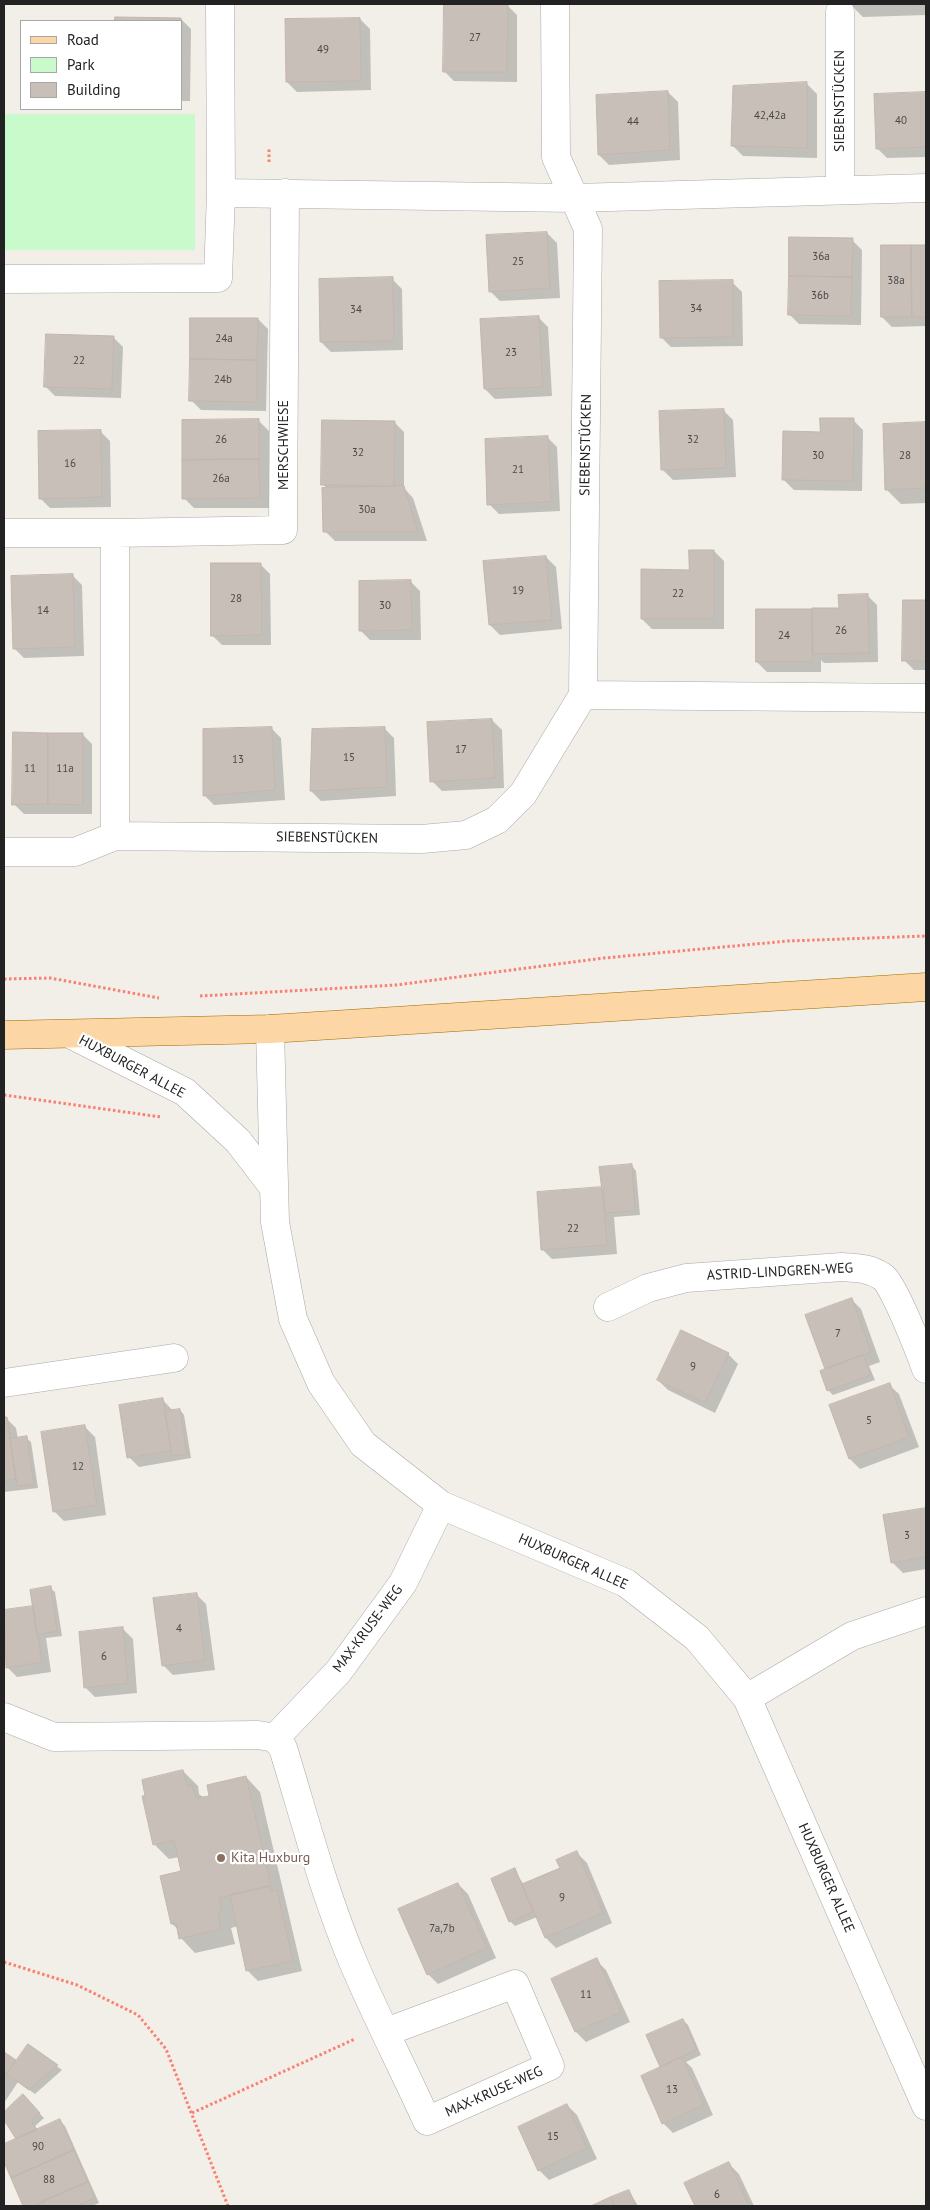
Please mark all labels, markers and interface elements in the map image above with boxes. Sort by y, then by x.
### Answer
legend [20,20,182,110]
text: Road [67,30,99,49]
house number: 27 [469,31,481,45]
house number: 49 [317,43,329,57]
street label: SIEBENSTÜCKEN [832,50,848,152]
text: Park [67,55,95,74]
text: Building [67,80,121,99]
house number: 42,42a [754,109,786,123]
house number: 40 [895,114,907,128]
house number: 44 [627,115,639,129]
house number: 36a [812,250,830,264]
house number: 25 [512,255,524,269]
house number: 38a [887,274,905,288]
house number: 36b [811,289,829,303]
house number: 34 [690,302,702,316]
house number: 34 [350,303,362,317]
house number: 24a [215,332,233,346]
house number: 23 [505,346,517,360]
house number: 22 [73,354,85,368]
house number: 24b [214,373,232,387]
street label: SIEBENSTÜCKEN [577,394,595,496]
street label: MERSCHWIESE [276,400,292,490]
house number: 26 [215,433,227,447]
house number: 32 [687,433,699,447]
house number: 32 [352,446,364,460]
house number: 30 [812,449,824,463]
house number: 28 [899,449,911,463]
house number: 16 [64,457,76,471]
house number: 21 [512,463,524,477]
house number: 26a [212,472,230,486]
house number: 30a [358,503,376,517]
house number: 19 [512,584,524,598]
house number: 22 [672,587,684,601]
house number: 28 [230,592,242,606]
house number: 30 [379,599,391,613]
house number: 14 [37,604,49,618]
house number: 26 [835,624,847,638]
house number: 24 [778,629,790,643]
house number: 17 [455,743,467,757]
house number: 15 [343,751,355,765]
house number: 13 [232,753,244,767]
house number: 11 [24,762,36,776]
house number: 11a [56,762,74,776]
street label: SIEBENSTÜCKEN [276,829,378,847]
street label: HUXBURGER ALLEE [76,1032,188,1102]
house number: 22 [567,1222,579,1236]
street label: ASTRID-LINDGREN-WEG [706,1260,854,1284]
house number: 7 [835,1327,841,1341]
house number: 9 [690,1360,696,1374]
house number: 5 [866,1414,872,1428]
house number: 12 [72,1460,84,1474]
house number: 3 [904,1529,910,1543]
street label: HUXBURGER ALLEE [516,1530,630,1594]
street label: MAX-KRUSE-WEG [330,1582,406,1676]
house number: 4 [176,1622,182,1636]
house number: 6 [101,1650,107,1664]
street label: HUXBURGER ALLEE [794,1821,858,1935]
place label: Kita Huxburg [231,1850,310,1866]
marker: Kita Huxburg [215,1852,227,1864]
house number: 9 [559,1891,565,1905]
house number: 7a,7b [429,1922,455,1936]
house number: 11 [580,1988,592,2002]
street label: MAX-KRUSE-WEG [443,2063,545,2121]
house number: 13 [666,2083,678,2097]
house number: 15 [547,2130,559,2144]
house number: 90 [32,2140,44,2154]
house number: 88 [43,2173,55,2187]
house number: 6 [714,2188,720,2202]

